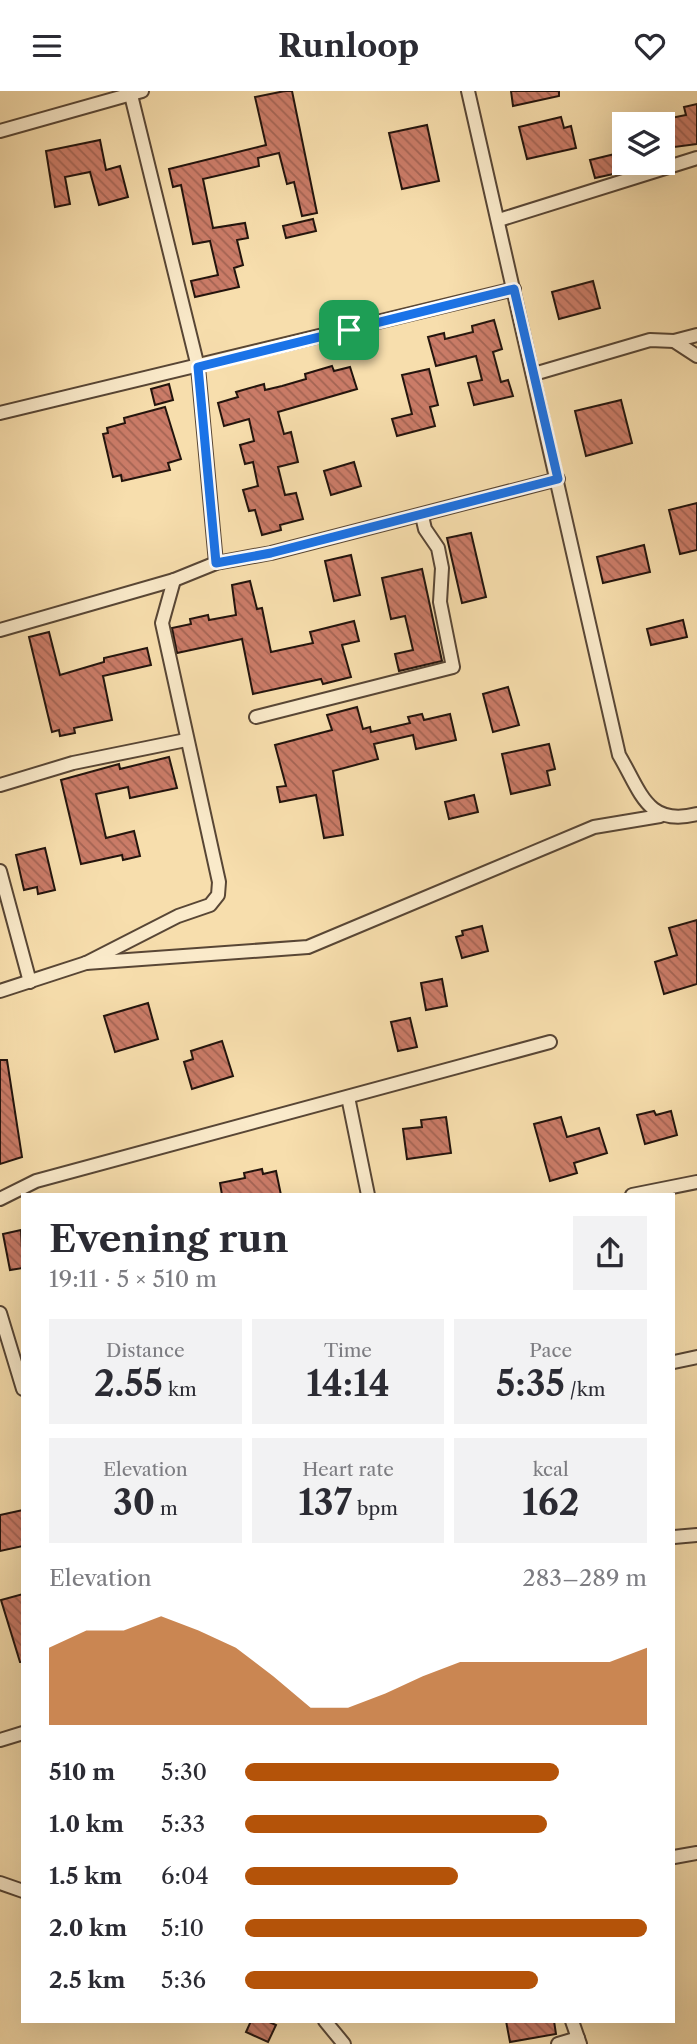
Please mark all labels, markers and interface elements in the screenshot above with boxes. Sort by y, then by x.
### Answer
text: Runloop [278,26,419,65]
icon: menu [28,27,66,65]
icon: heart [631,27,669,65]
map controls [612,112,675,175]
button: layers [612,112,675,175]
pin [319,300,379,360]
icon: arrive [330,311,368,349]
text: Evening run [49,1215,289,1262]
button: share [573,1216,647,1290]
text: 19:11 · 5 × 510 m [49,1265,217,1293]
text: Distance [106,1339,185,1362]
text: Time [324,1339,372,1362]
text: Pace [529,1339,572,1362]
text: 2.55 [94,1362,163,1405]
text: 14:14 [306,1362,390,1405]
text: 5:35 [496,1362,565,1405]
text: km [163,1378,197,1401]
text: /km [565,1378,605,1401]
text: Elevation [103,1458,188,1481]
text: Heart rate [302,1458,394,1481]
text: kcal [533,1458,569,1481]
text: 30 [113,1481,155,1524]
text: 137 [298,1481,352,1524]
text: 162 [522,1481,579,1524]
text: m [155,1497,178,1520]
text: bpm [352,1497,398,1520]
text: Elevation [49,1564,152,1592]
text: 283–289 m [523,1564,647,1592]
text: 510 m [49,1758,115,1786]
text: 5:30 [161,1758,207,1786]
text: 1.0 km [49,1810,124,1838]
text: 5:33 [161,1810,205,1838]
text: 1.5 km [49,1862,122,1890]
text: 6:04 [161,1862,209,1890]
text: 2.0 km [49,1914,127,1942]
text: 5:10 [161,1914,204,1942]
text: 2.5 km [49,1966,125,1994]
text: 5:36 [161,1966,206,1994]

